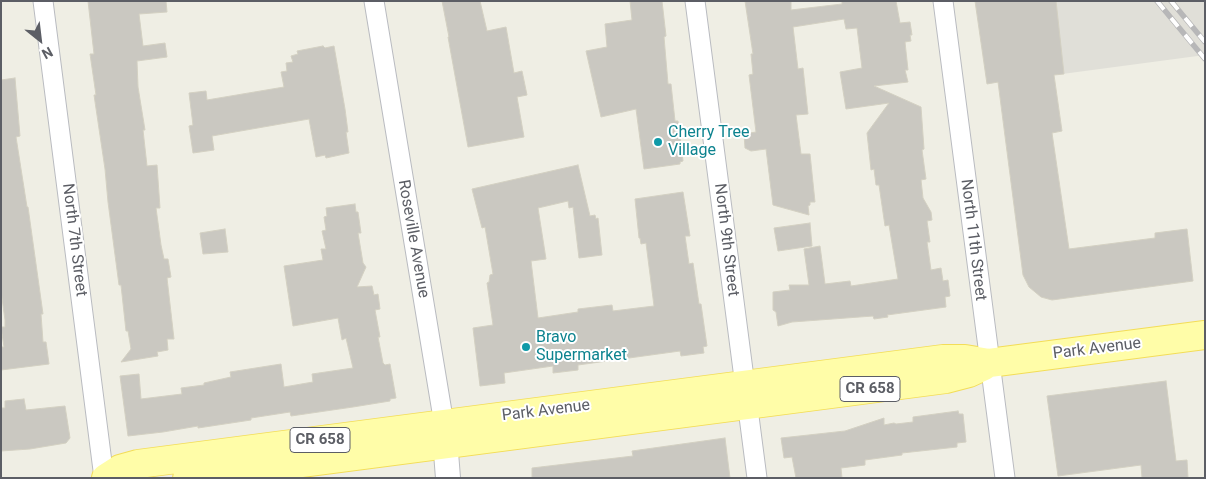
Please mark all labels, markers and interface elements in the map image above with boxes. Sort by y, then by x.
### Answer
north arrow [15,15,65,65]
text: N [39,44,55,63]
place label: Cherry Tree Village [668,123,749,161]
marker: Cherry Tree Village [652,136,664,148]
street label: Roseville Avenue [393,178,433,300]
street label: North 11th Street [956,178,990,302]
street label: North 7th Street [58,182,90,298]
street label: North 9th Street [710,182,742,298]
place label: Bravo Supermarket [536,328,627,366]
street label: Park Avenue [1052,334,1142,364]
marker: Bravo Supermarket [520,341,532,353]
road number: CR 658 [840,376,900,402]
street label: Park Avenue [501,396,591,426]
road number: CR 658 [290,428,350,452]

